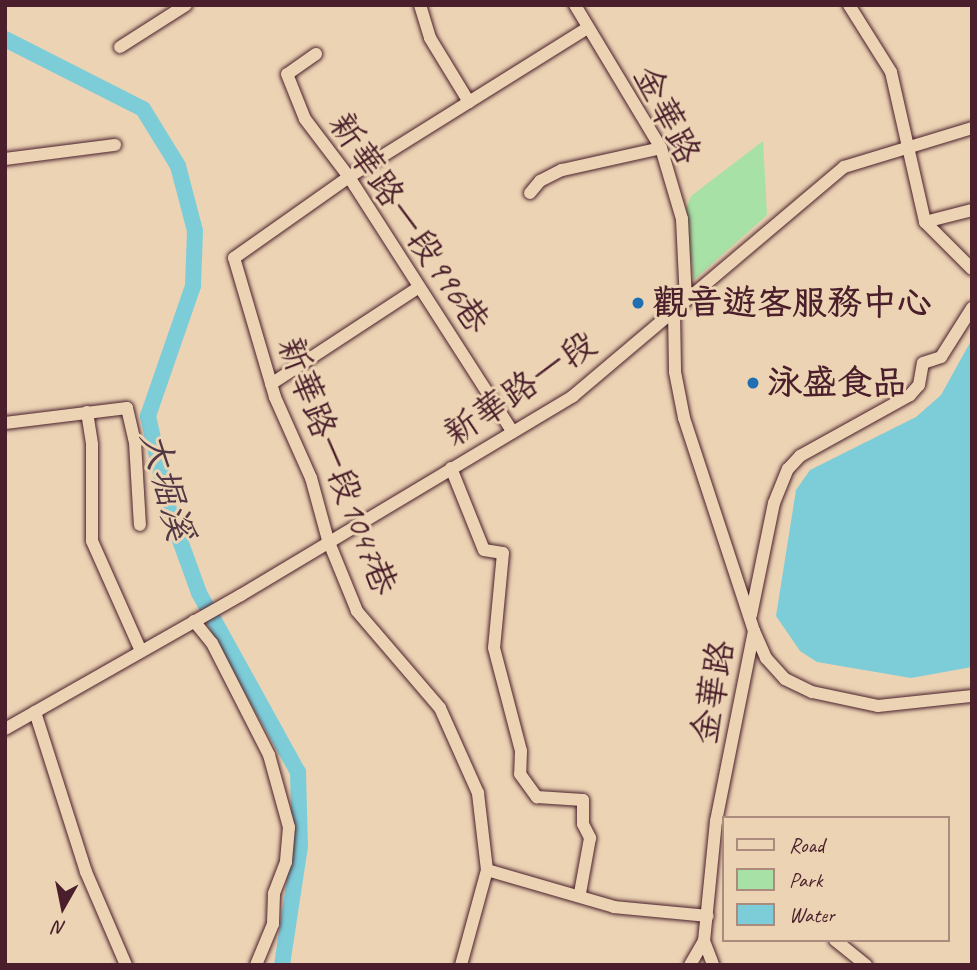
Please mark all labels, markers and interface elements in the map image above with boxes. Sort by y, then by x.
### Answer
street label: 金華路 [624,59,710,171]
street label: 新華路一段996巷 [320,105,498,341]
place label: 觀音遊客服務中心 [652,282,932,324]
marker: 觀音遊客服務中心 [630,295,646,311]
street label: 新華路一段 [436,323,604,455]
street label: 新華路一段1047巷 [268,331,406,601]
place label: 泳盛食品 [767,362,907,404]
marker: 泳盛食品 [745,375,761,391]
water label: 大堀溪 [131,427,203,545]
street label: 金華路 [683,637,743,747]
legend [722,816,949,942]
text: Road [789,832,824,858]
text: Park [789,867,822,893]
north arrow [28,872,98,942]
text: Water [789,902,835,928]
text: N [52,915,67,941]

